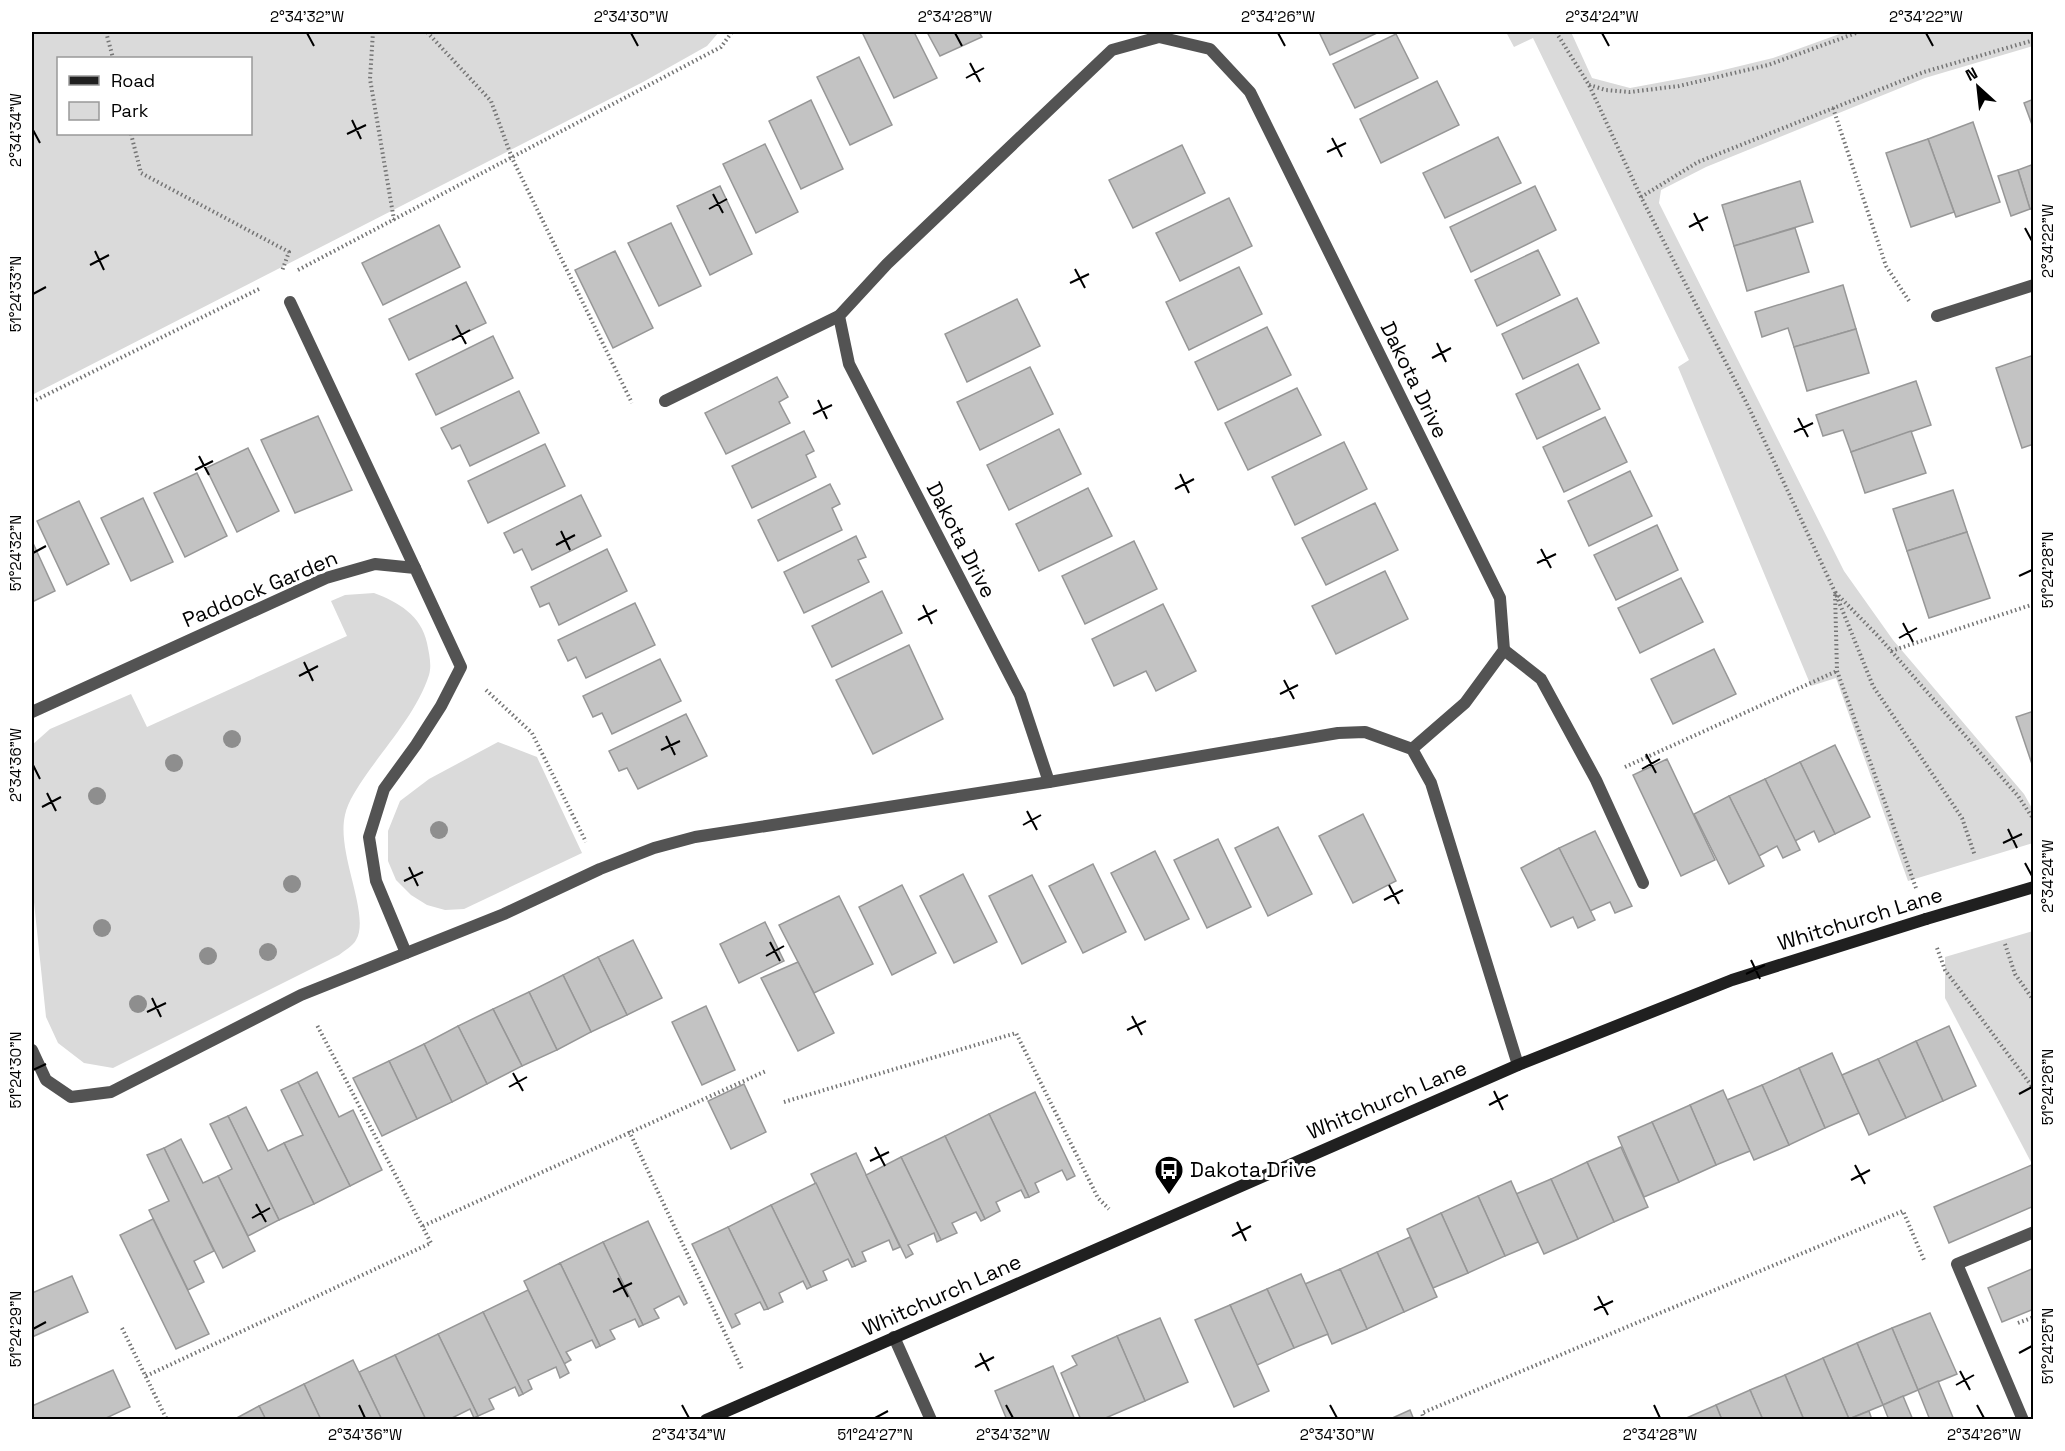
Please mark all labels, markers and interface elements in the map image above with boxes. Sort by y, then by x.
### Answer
text: 2°34'32"W [270,7,344,26]
text: 2°34'30"W [594,7,668,26]
text: 2°34'28"W [918,7,992,26]
text: 2°34'26"W [1241,7,1315,26]
text: 2°34'24"W [1565,7,1639,26]
text: 2°34'22"W [1889,7,1963,26]
legend [57,57,252,135]
north arrow [1948,57,2008,117]
text: N [1962,62,1981,86]
text: Road [111,69,155,92]
text: 2°34'34"W [6,93,25,167]
text: Park [111,99,149,122]
text: 2°34'22"W [2038,204,2057,278]
text: 51°24'33"N [6,256,25,332]
street label: Dakota Drive [1375,317,1454,443]
street label: Dakota Drive [921,477,1002,602]
text: 51°24'32"N [6,515,25,591]
text: 51°24'28"N [2038,532,2057,608]
street label: Paddock Garden [178,544,341,633]
text: 2°34'36"W [6,728,25,802]
text: 2°34'24"W [2038,839,2057,913]
street label: Whitchurch Lane [1774,881,1946,956]
text: 51°24'30"N [6,1032,25,1108]
text: 51°24'26"N [2038,1049,2057,1125]
street label: Whitchurch Lane [1303,1054,1471,1145]
bus stop icon: Dakota Drive [1153,1154,1185,1196]
place label: Dakota Drive [1190,1156,1317,1183]
street label: Whitchurch Lane [858,1247,1025,1342]
text: 51°24'29"N [6,1291,25,1367]
text: 51°24'25"N [2038,1308,2057,1384]
text: 2°34'36"W [328,1425,402,1444]
text: 2°34'34"W [652,1425,726,1444]
text: 51°24'27"N [837,1425,913,1444]
text: 2°34'32"W [976,1425,1050,1444]
text: 2°34'30"W [1300,1425,1374,1444]
text: 2°34'28"W [1623,1425,1697,1444]
text: 2°34'26"W [1947,1425,2021,1444]

